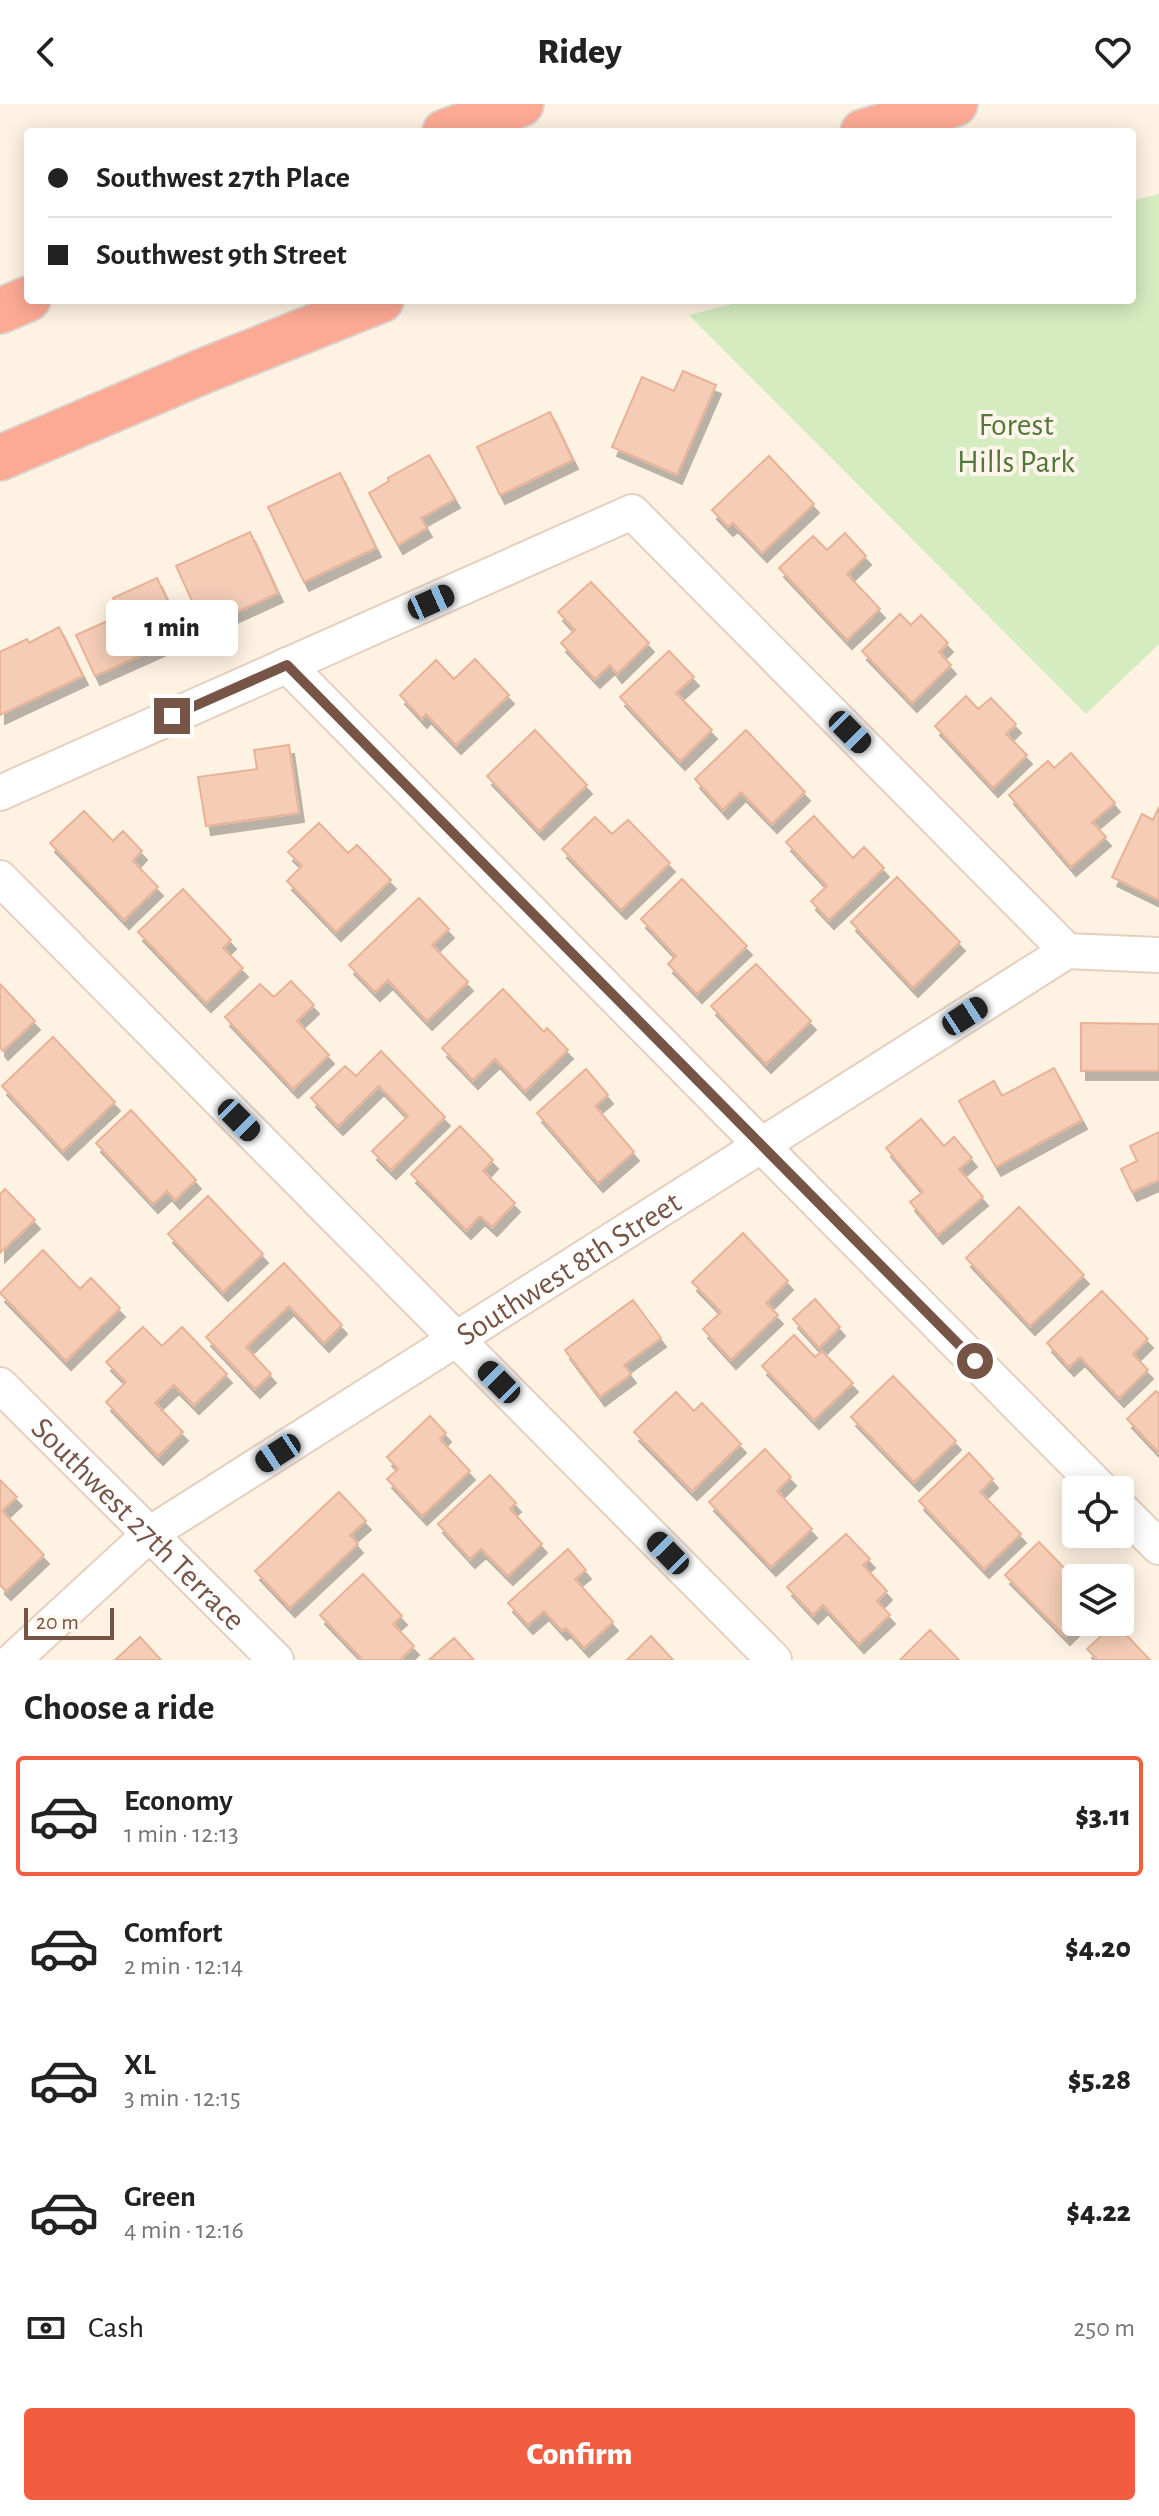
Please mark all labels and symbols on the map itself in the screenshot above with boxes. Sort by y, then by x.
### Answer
park label: Forest Hills Park [957,409,1075,478]
car [404,581,458,623]
callout: 1 min [106,600,238,656]
route end [154,698,190,734]
car [825,707,875,757]
car [938,993,992,1039]
car [214,1095,264,1145]
street label: Southwest 8th Street [451,1186,687,1352]
route start [957,1343,993,1379]
car [474,1357,524,1407]
street label: Southwest 27th Terrace [25,1412,251,1637]
car [251,1430,305,1476]
car [643,1527,693,1579]
scale bar [24,1604,114,1640]

